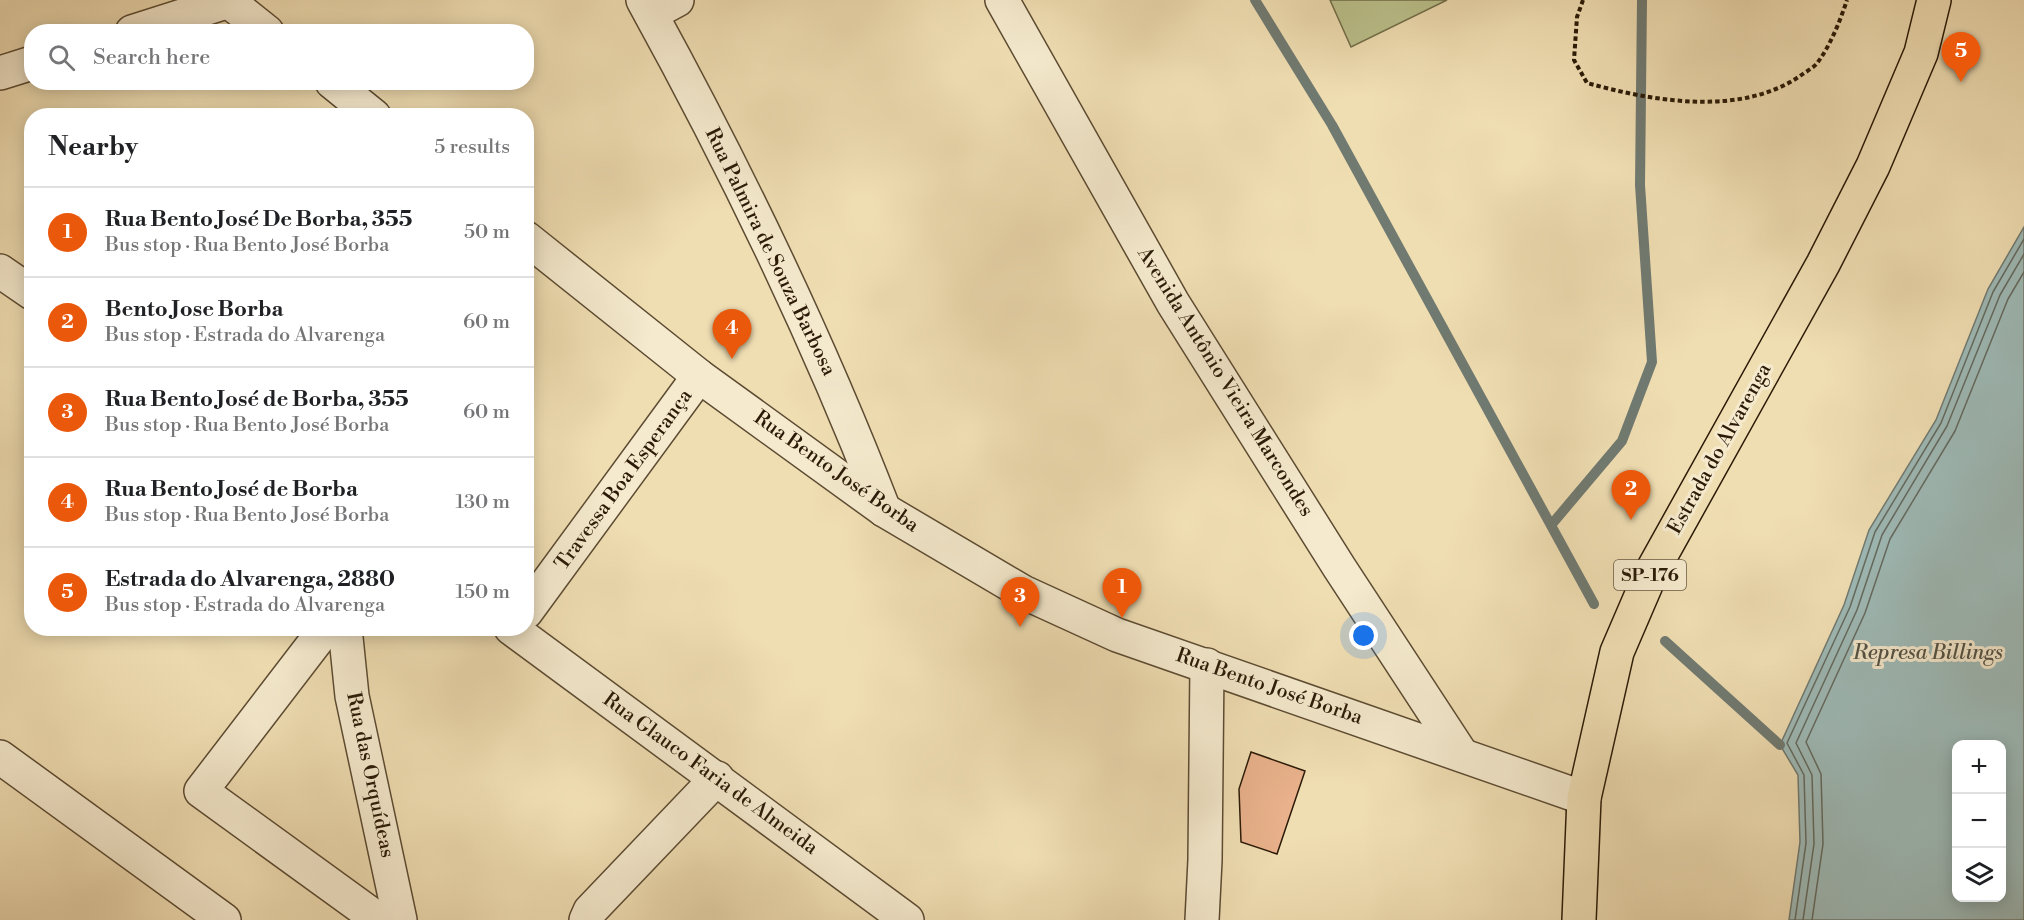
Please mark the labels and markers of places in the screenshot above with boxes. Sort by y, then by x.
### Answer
pin: 5 [1942,32,1980,82]
pin: 4 [712,310,752,359]
pin: 2 [1612,470,1650,520]
pin: 1 [1102,568,1142,618]
pin: 3 [1000,578,1040,627]

